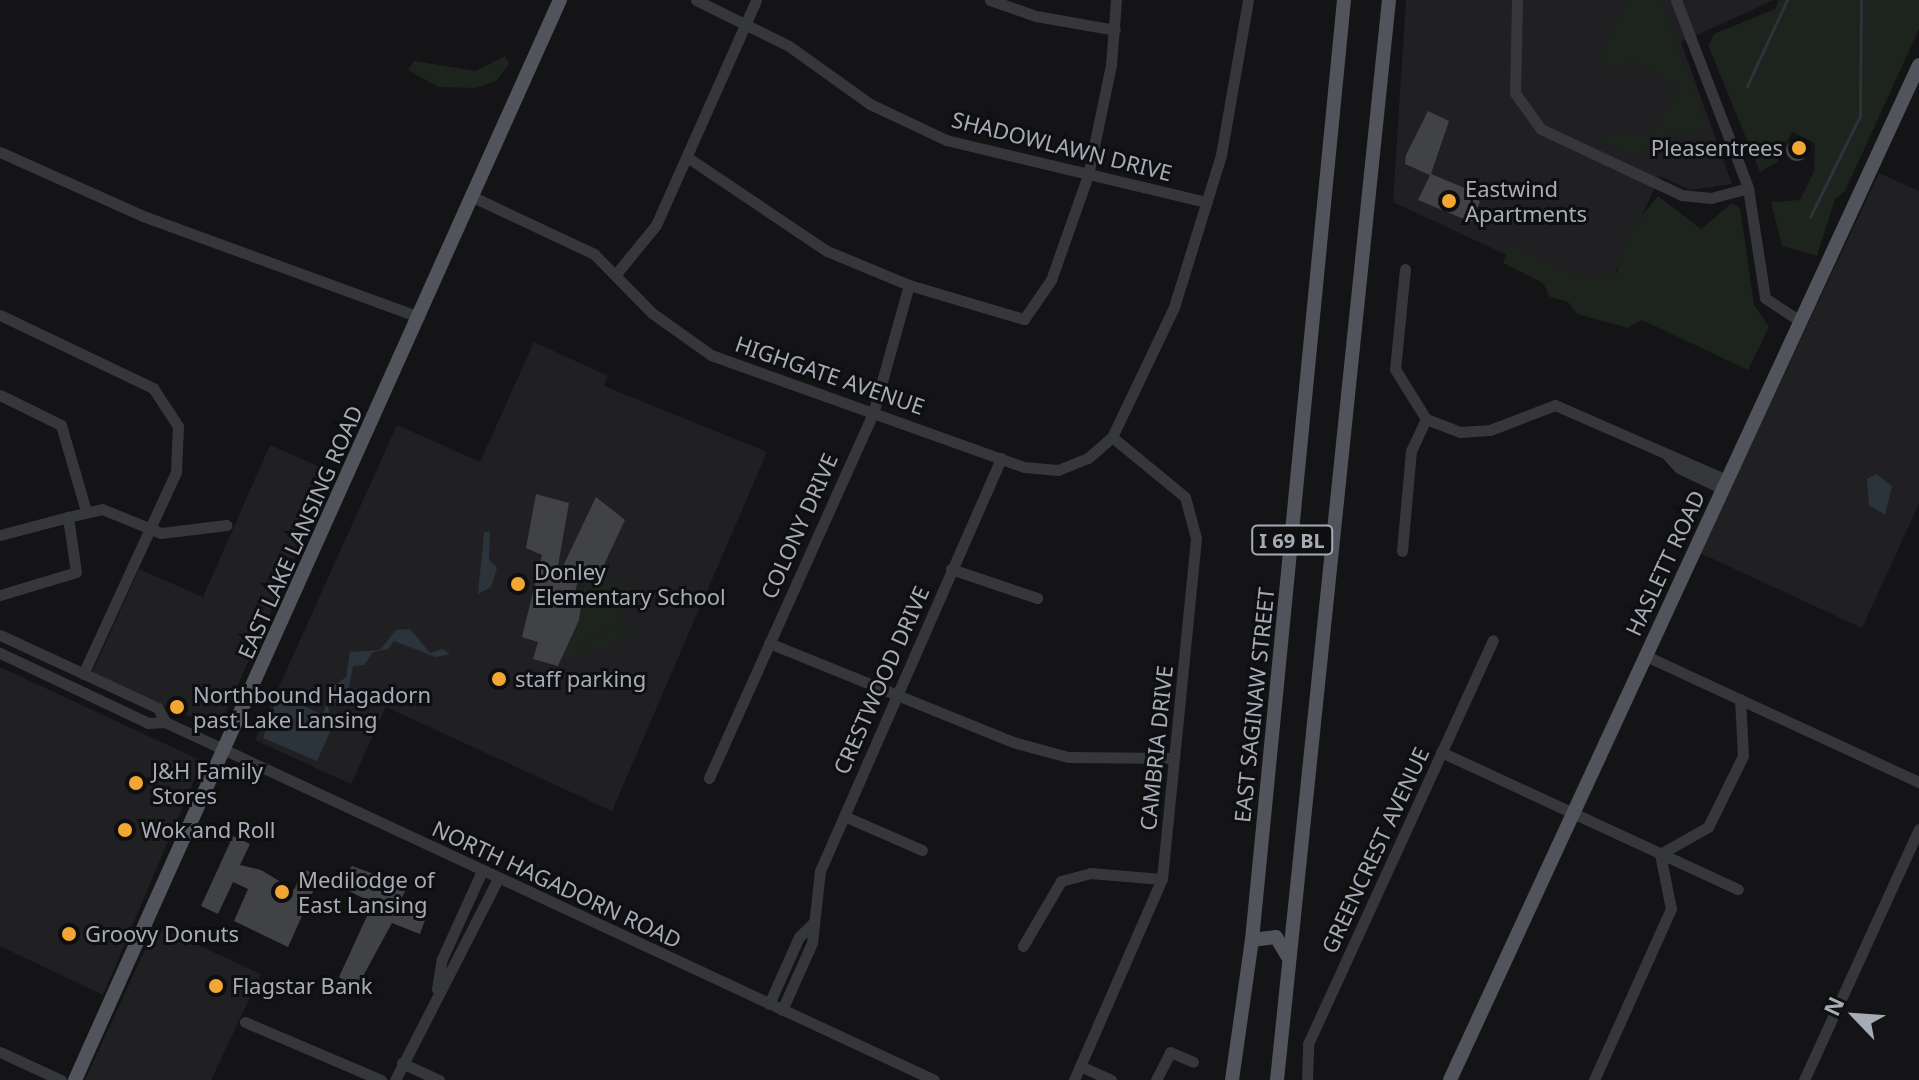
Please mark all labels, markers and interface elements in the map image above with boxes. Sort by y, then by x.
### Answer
street label: SHADOWLAWN DRIVE [949,106,1175,186]
place label: Pleasentrees [1651,135,1783,161]
marker: Pleasentrees [1790,139,1808,157]
place label: Eastwind Apartments [1465,175,1587,226]
marker: Eastwind Apartments [1440,192,1458,210]
street label: HIGHGATE AVENUE [732,330,928,420]
street label: EAST LAKE LANSING ROAD [232,401,368,663]
street label: COLONY DRIVE [755,449,843,603]
street label: HASLETT ROAD [1620,486,1710,640]
road number: I 69 BL [1250,524,1334,556]
place label: Donley Elementary School [534,558,726,610]
marker: Donley Elementary School [509,575,527,593]
street label: CRESTWOOD DRIVE [828,582,934,778]
street label: EAST SAGINAW STREET [1229,586,1279,824]
street label: CAMBRIA DRIVE [1134,664,1178,832]
place label: staff parking [515,666,646,692]
marker: staff parking [490,670,508,688]
place label: Northbound Hagadorn past Lake Lansing [193,681,431,732]
marker: Northbound Hagadorn past Lake Lansing [168,698,186,716]
street label: GREENCREST AVENUE [1316,743,1434,957]
place label: J&H Family Stores [152,757,263,808]
marker: J&H Family Stores [127,774,145,792]
street label: NORTH HAGADORN ROAD [428,815,686,953]
place label: Wok and Roll [141,817,275,843]
marker: Wok and Roll [116,821,134,839]
place label: Medilodge of East Lansing [298,866,435,918]
marker: Medilodge of East Lansing [273,883,291,901]
place label: Groovy Donuts [85,921,239,947]
marker: Groovy Donuts [60,925,78,943]
place label: Flagstar Bank [232,973,373,999]
north arrow [1815,976,1895,1056]
marker: Flagstar Bank [207,977,225,995]
text: N [1816,991,1851,1020]

